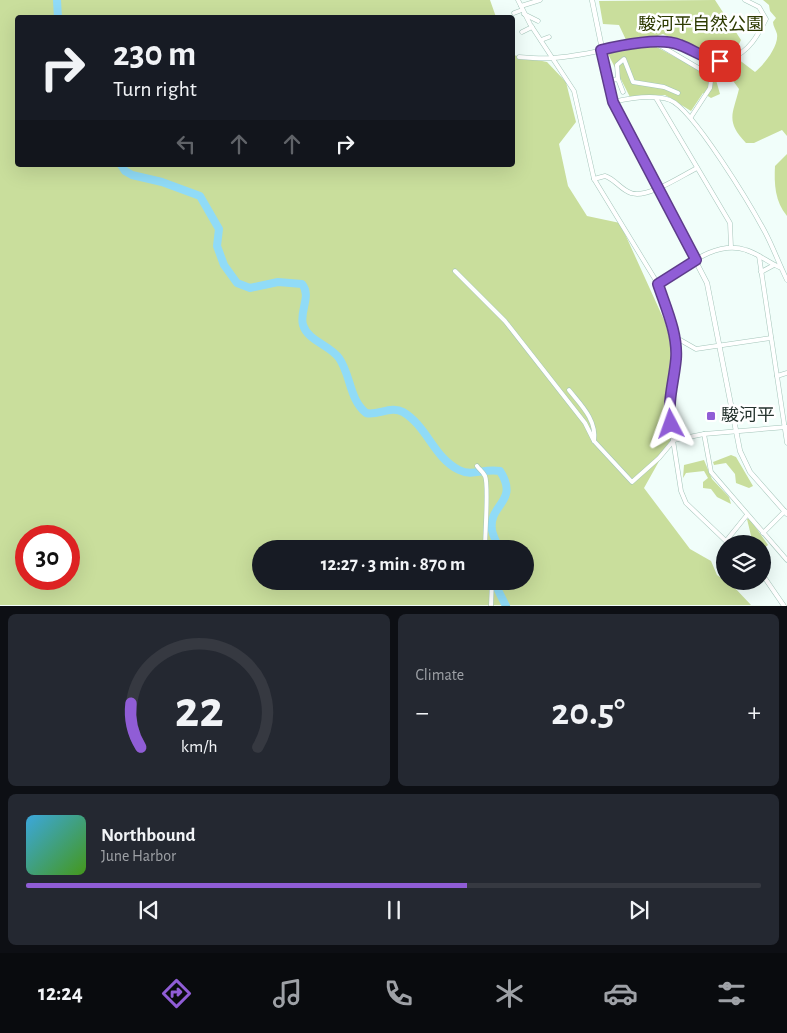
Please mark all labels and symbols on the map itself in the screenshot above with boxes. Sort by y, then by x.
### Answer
park label: 駿河平自然公園 [638,14,764,34]
pin [699,40,741,82]
position arrow [644,397,696,449]
place label: 駿河平 [721,406,775,425]
marker: 駿河平 [705,410,717,422]
speed limit sign: 30 [15,525,80,590]

